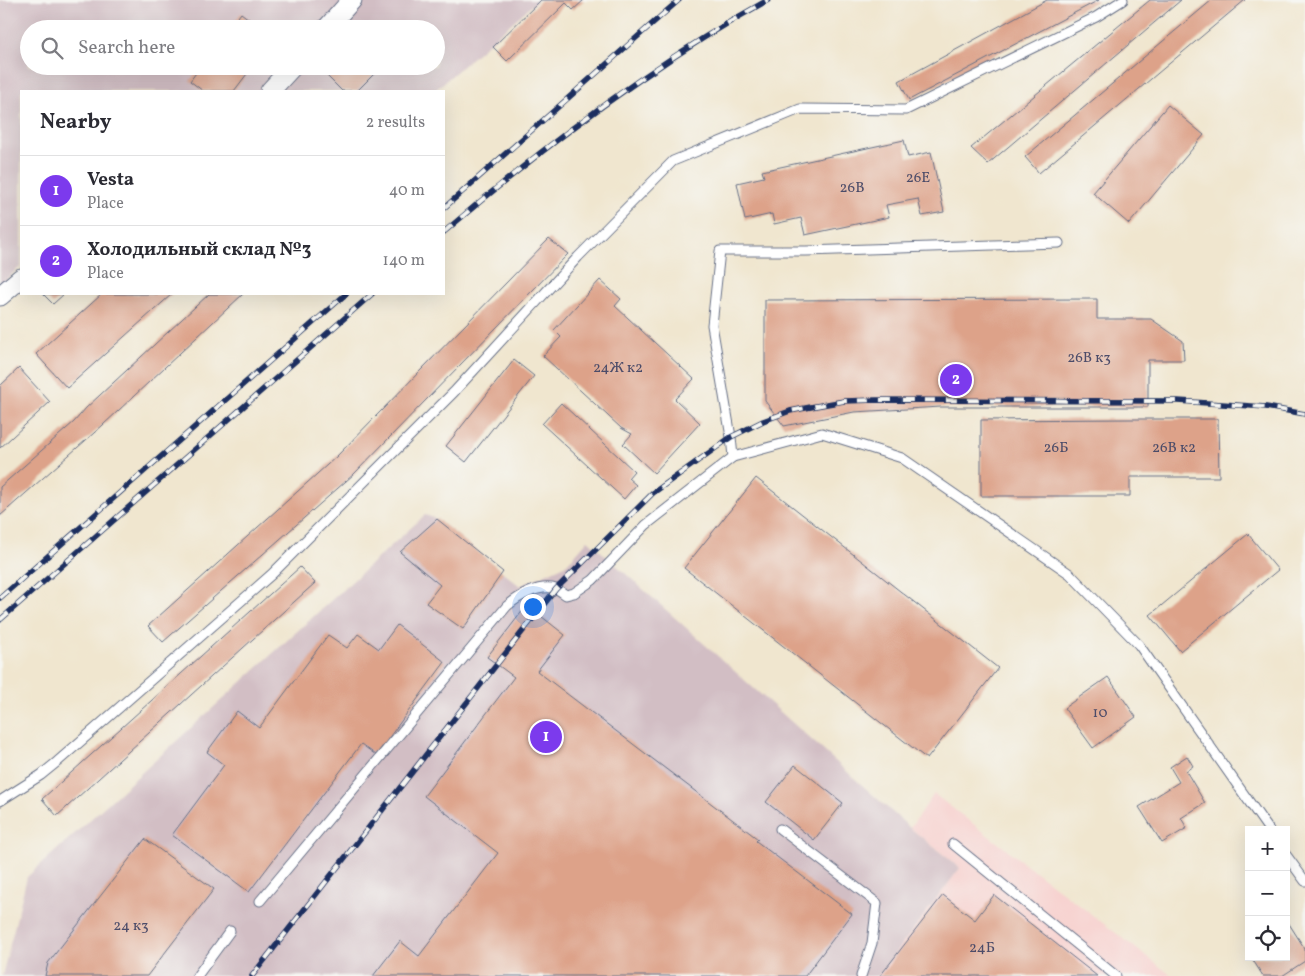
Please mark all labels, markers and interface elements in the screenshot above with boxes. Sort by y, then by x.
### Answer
search box [20,20,445,75]
icon: search [38,34,66,62]
text: Search here [78,35,175,61]
text: Nearby [40,108,111,137]
text: 2 results [366,112,425,134]
text: Vesta [87,167,134,193]
house number: 26Е [906,168,930,189]
house number: 26В [840,178,865,199]
text: 1 [53,180,59,202]
text: 40 m [389,180,425,202]
text: Place [87,193,124,215]
text: Холодильный склад №3 [87,237,311,263]
text: 2 [52,250,60,272]
text: 140 m [383,250,425,272]
text: Place [87,263,124,285]
house number: 26В к3 [1067,348,1111,369]
house number: 24Ж к2 [593,358,643,379]
pin: 2 [940,361,972,399]
house number: 26Б [1044,438,1068,459]
house number: 26В к2 [1152,438,1196,459]
your location [520,594,546,620]
house number: 10 [1093,703,1107,724]
pin: 1 [530,718,562,756]
map controls [1245,826,1290,961]
button: + [1245,826,1290,871]
button: − [1245,871,1290,916]
house number: 24 к3 [113,916,149,937]
button: locate [1245,916,1290,961]
house number: 24Б [969,938,995,959]

